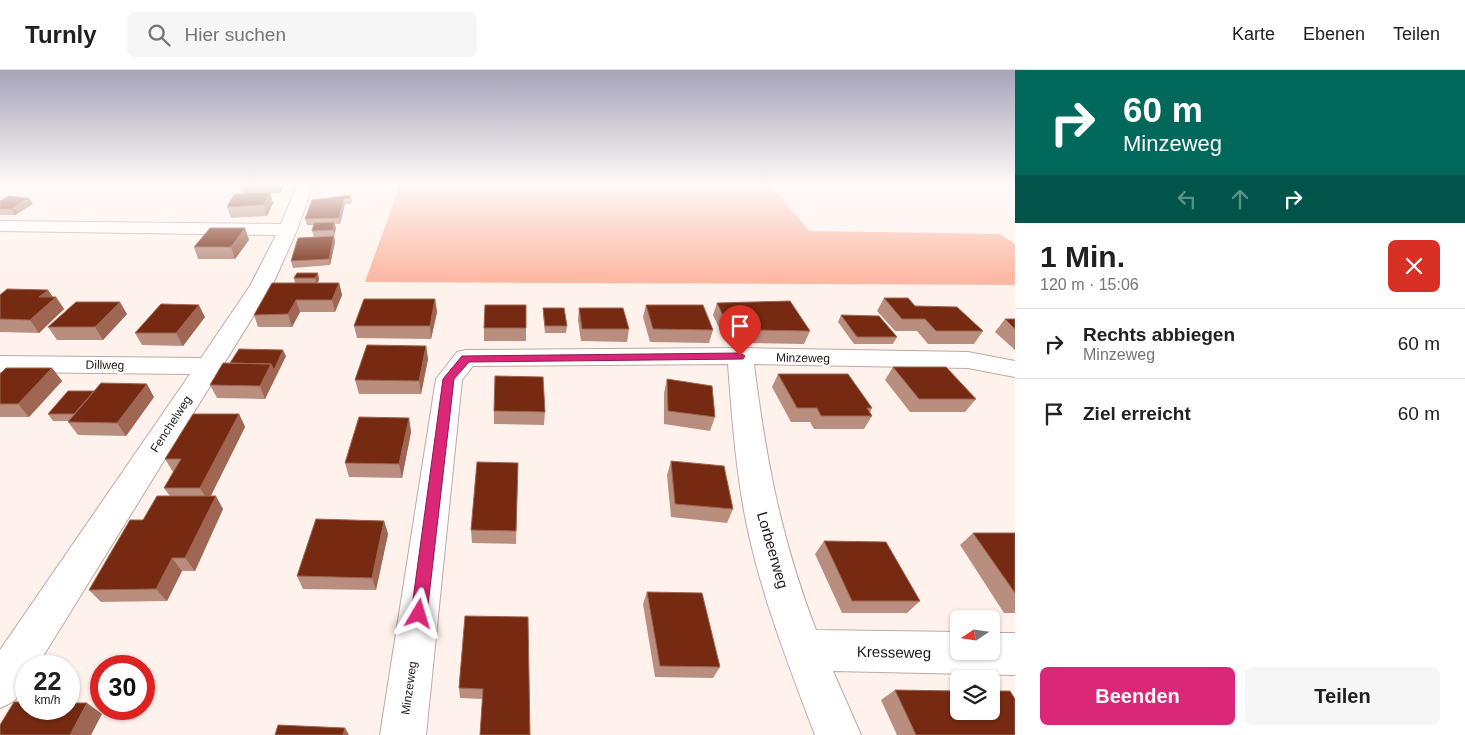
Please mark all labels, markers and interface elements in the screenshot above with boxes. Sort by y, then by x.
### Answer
search box [127,12,477,57]
text: Turnly [25,21,97,48]
icon: search [145,21,173,49]
text: Hier suchen [185,24,286,45]
text: Karte [1232,24,1275,44]
text: Ebenen [1303,24,1365,44]
text: Teilen [1393,24,1440,44]
icon: right [1040,90,1105,155]
text: 60 m [1123,90,1203,129]
text: Minzeweg [1123,131,1222,156]
icon: left [1173,185,1201,213]
icon: ahead [1226,185,1254,213]
icon: right [1279,185,1307,213]
text: 1 Min. [1040,240,1125,273]
button: close [1388,240,1440,292]
text: 120 m · 15:06 [1040,276,1139,293]
pin [719,305,761,356]
icon: arrive [726,312,754,340]
text: Rechts abbiegen [1083,324,1235,345]
icon: right [1040,330,1068,358]
text: 60 m [1398,333,1440,354]
text: Minzeweg [1083,346,1155,363]
street label: Minzeweg [776,351,830,365]
street label: Dillweg [86,358,124,372]
street label: Fenchelweg [148,393,194,455]
icon: arrive [1040,400,1068,428]
text: Ziel erreicht [1083,403,1191,424]
text: 60 m [1398,403,1440,424]
street label: Lorbeerweg [754,510,792,590]
position arrow [392,587,444,639]
north arrow [950,610,1000,660]
map controls [950,610,1000,720]
street label: Kresseweg [857,643,931,661]
speed limit sign: 30 [90,655,155,720]
street label: Minzeweg [398,660,420,716]
text: 22 [34,667,61,695]
button: Beenden [1040,667,1235,725]
button: Teilen [1245,667,1440,725]
button: layers [950,670,1000,720]
text: km/h [34,693,61,707]

